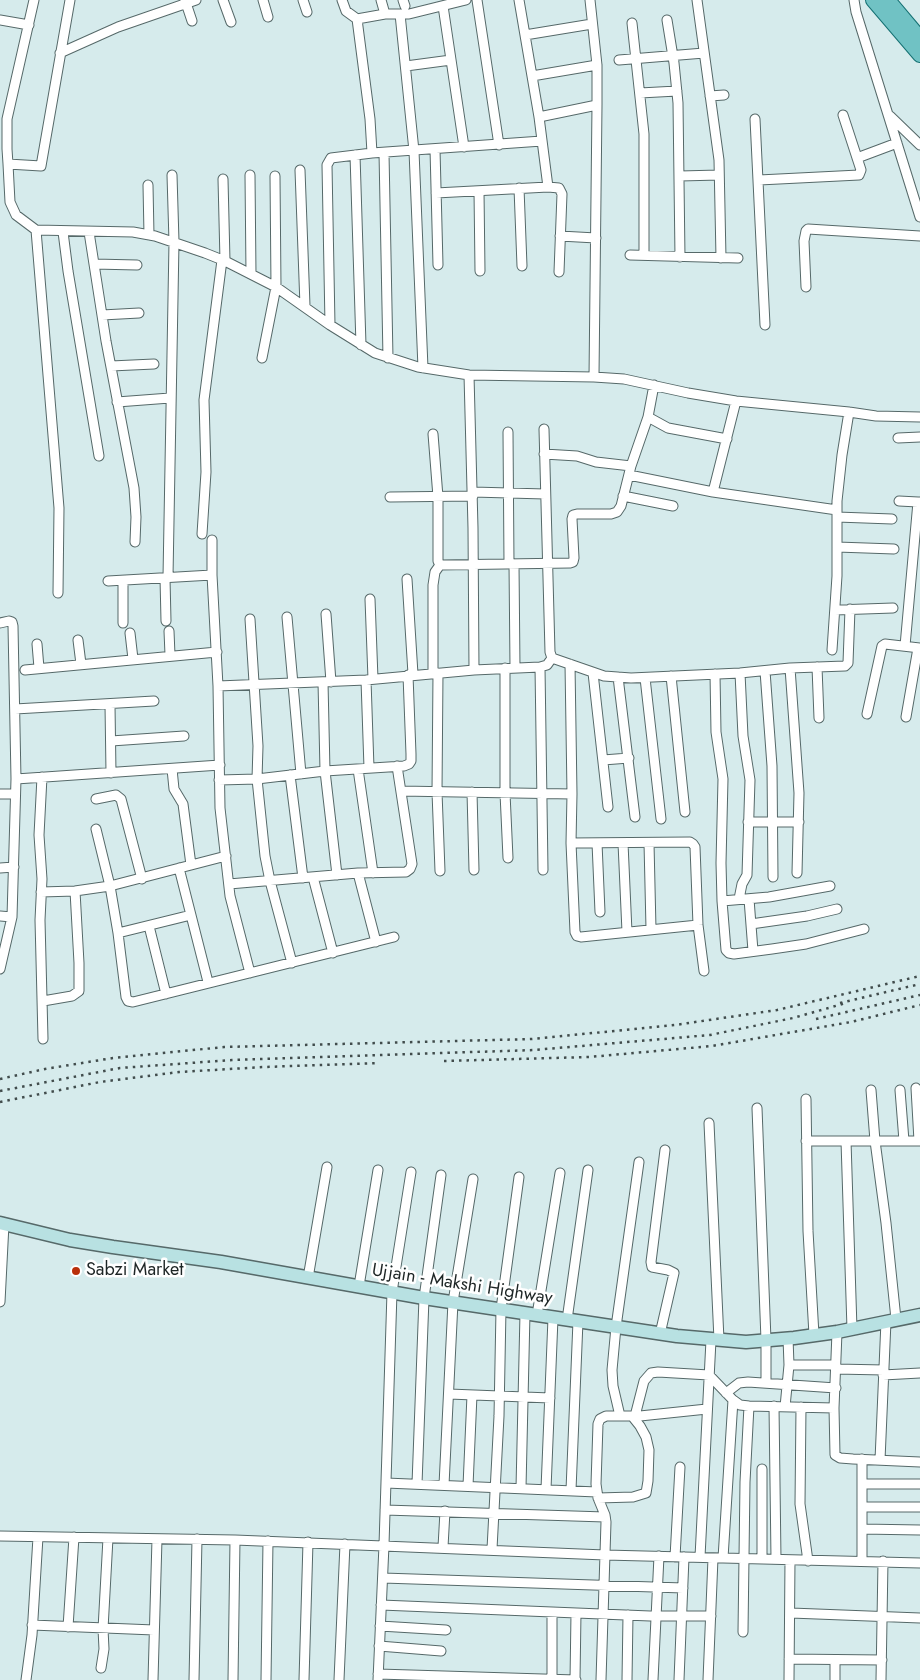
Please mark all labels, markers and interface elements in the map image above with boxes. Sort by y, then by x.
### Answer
place label: Sabzi Market [86,1260,184,1282]
street label: Ujjain - Makshi Highway [370,1260,554,1310]
marker: Sabzi Market [70,1265,82,1277]

